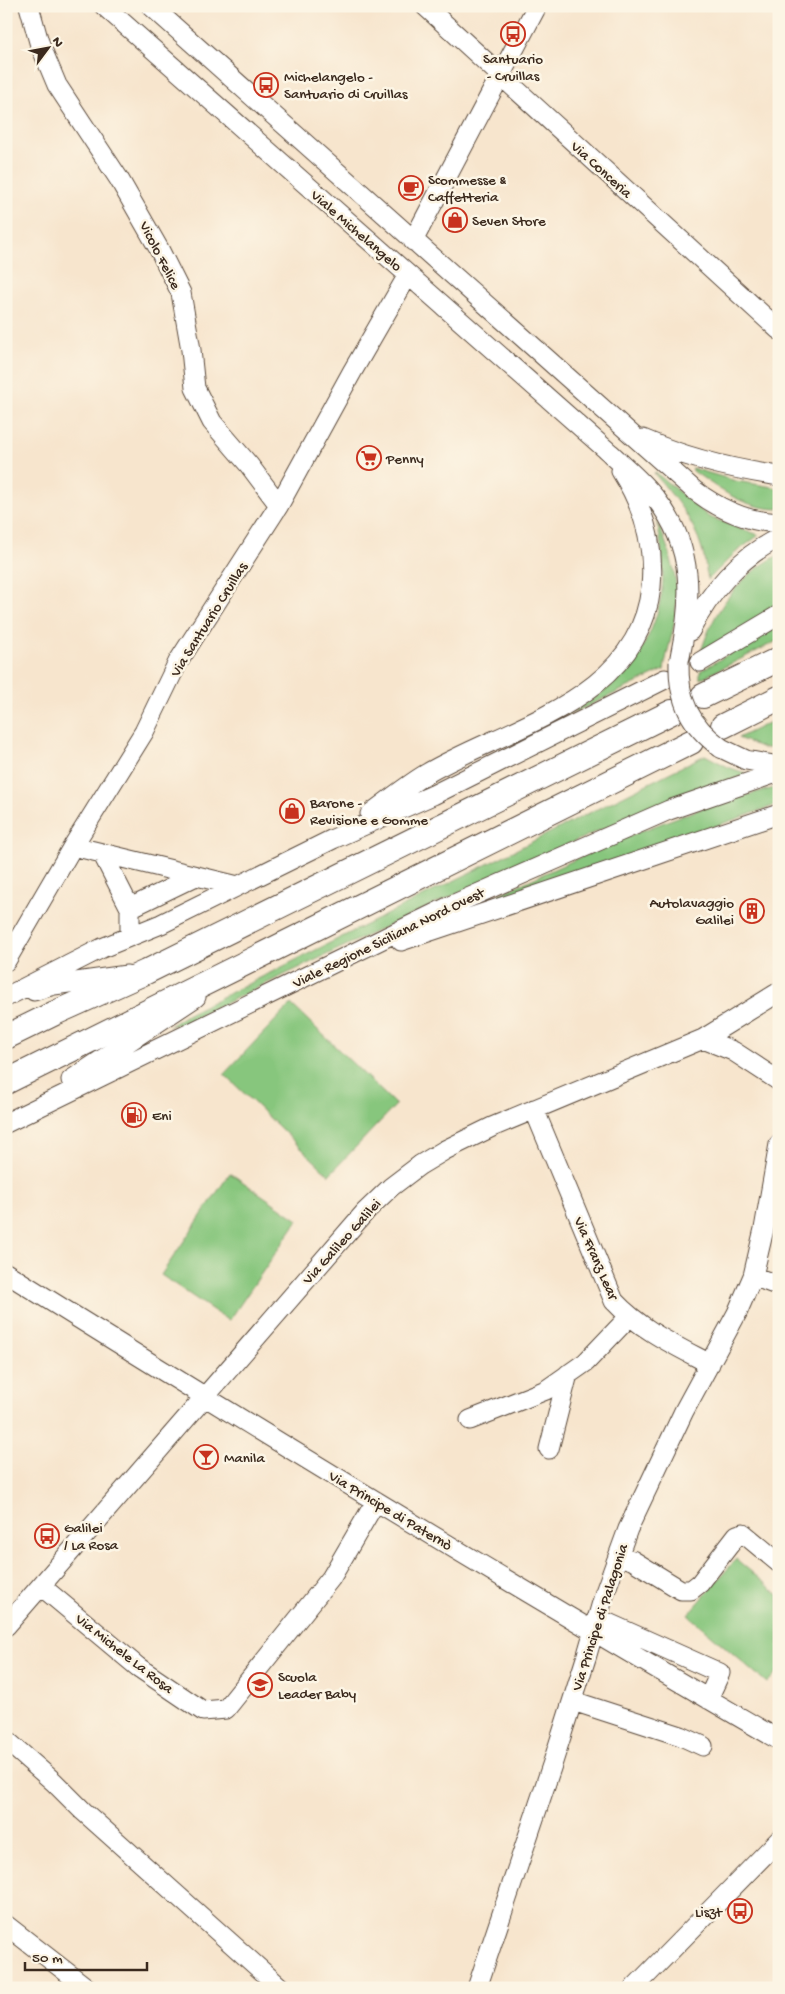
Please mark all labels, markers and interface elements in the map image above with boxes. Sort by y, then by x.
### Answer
bus stop icon: Santuario - Cruillas [500,21,526,47]
north arrow [22,22,72,72]
text: N [47,34,67,51]
place label: Santuario - Cruillas [483,51,543,86]
place label: Michelangelo - Santuario di Cruillas [284,69,408,104]
bus stop icon: Michelangelo - Santuario di Cruillas [253,72,279,98]
street label: Via Conceria [566,138,636,203]
place label: Scommesse & Caffetteria [428,172,506,207]
cafe icon: Scommesse & Caffetteria [398,175,424,201]
street label: Viale Michelangelo [306,186,405,276]
shop icon: Seven Store [442,207,468,233]
place label: Seven Store [472,213,546,231]
street label: Vicolo Felice [134,218,184,293]
supermarket icon: Penny [356,445,382,471]
place label: Penny [385,451,424,469]
street label: Via Santuario Cruillas [167,559,252,681]
place label: Barone - Revisione e Gomme [309,795,428,830]
shop icon: Barone - Revisione e Gomme [279,798,305,824]
street label: Viale Regione Siciliana Nord Ovest [289,884,489,994]
place label: Autolavaggio Galilei [650,895,734,930]
building icon: Autolavaggio Galilei [739,898,765,924]
fuel station icon: Eni [121,1102,147,1128]
place label: Eni [152,1108,172,1126]
street label: Via Galileo Galilei [299,1196,386,1290]
street label: Via Franz Lear [568,1214,622,1305]
bar icon: Manila [193,1444,219,1470]
place label: Manila [224,1450,265,1468]
street label: Via Principe di Paternò [324,1467,455,1556]
place label: Galilei / La Rosa [64,1520,119,1555]
bus stop icon: Galilei / La Rosa [34,1523,60,1549]
street label: Via Principe di Palagonia [568,1541,633,1694]
street label: Via Michele La Rosa [70,1610,177,1699]
place label: Scuola Leader Baby [278,1669,357,1704]
school or university icon: Scuola Leader Baby [247,1672,273,1698]
bus stop icon: Liszt [727,1898,753,1924]
place label: Liszt [695,1904,724,1922]
scale bar [25,1939,148,1971]
text: 50 m [32,1950,63,1968]

